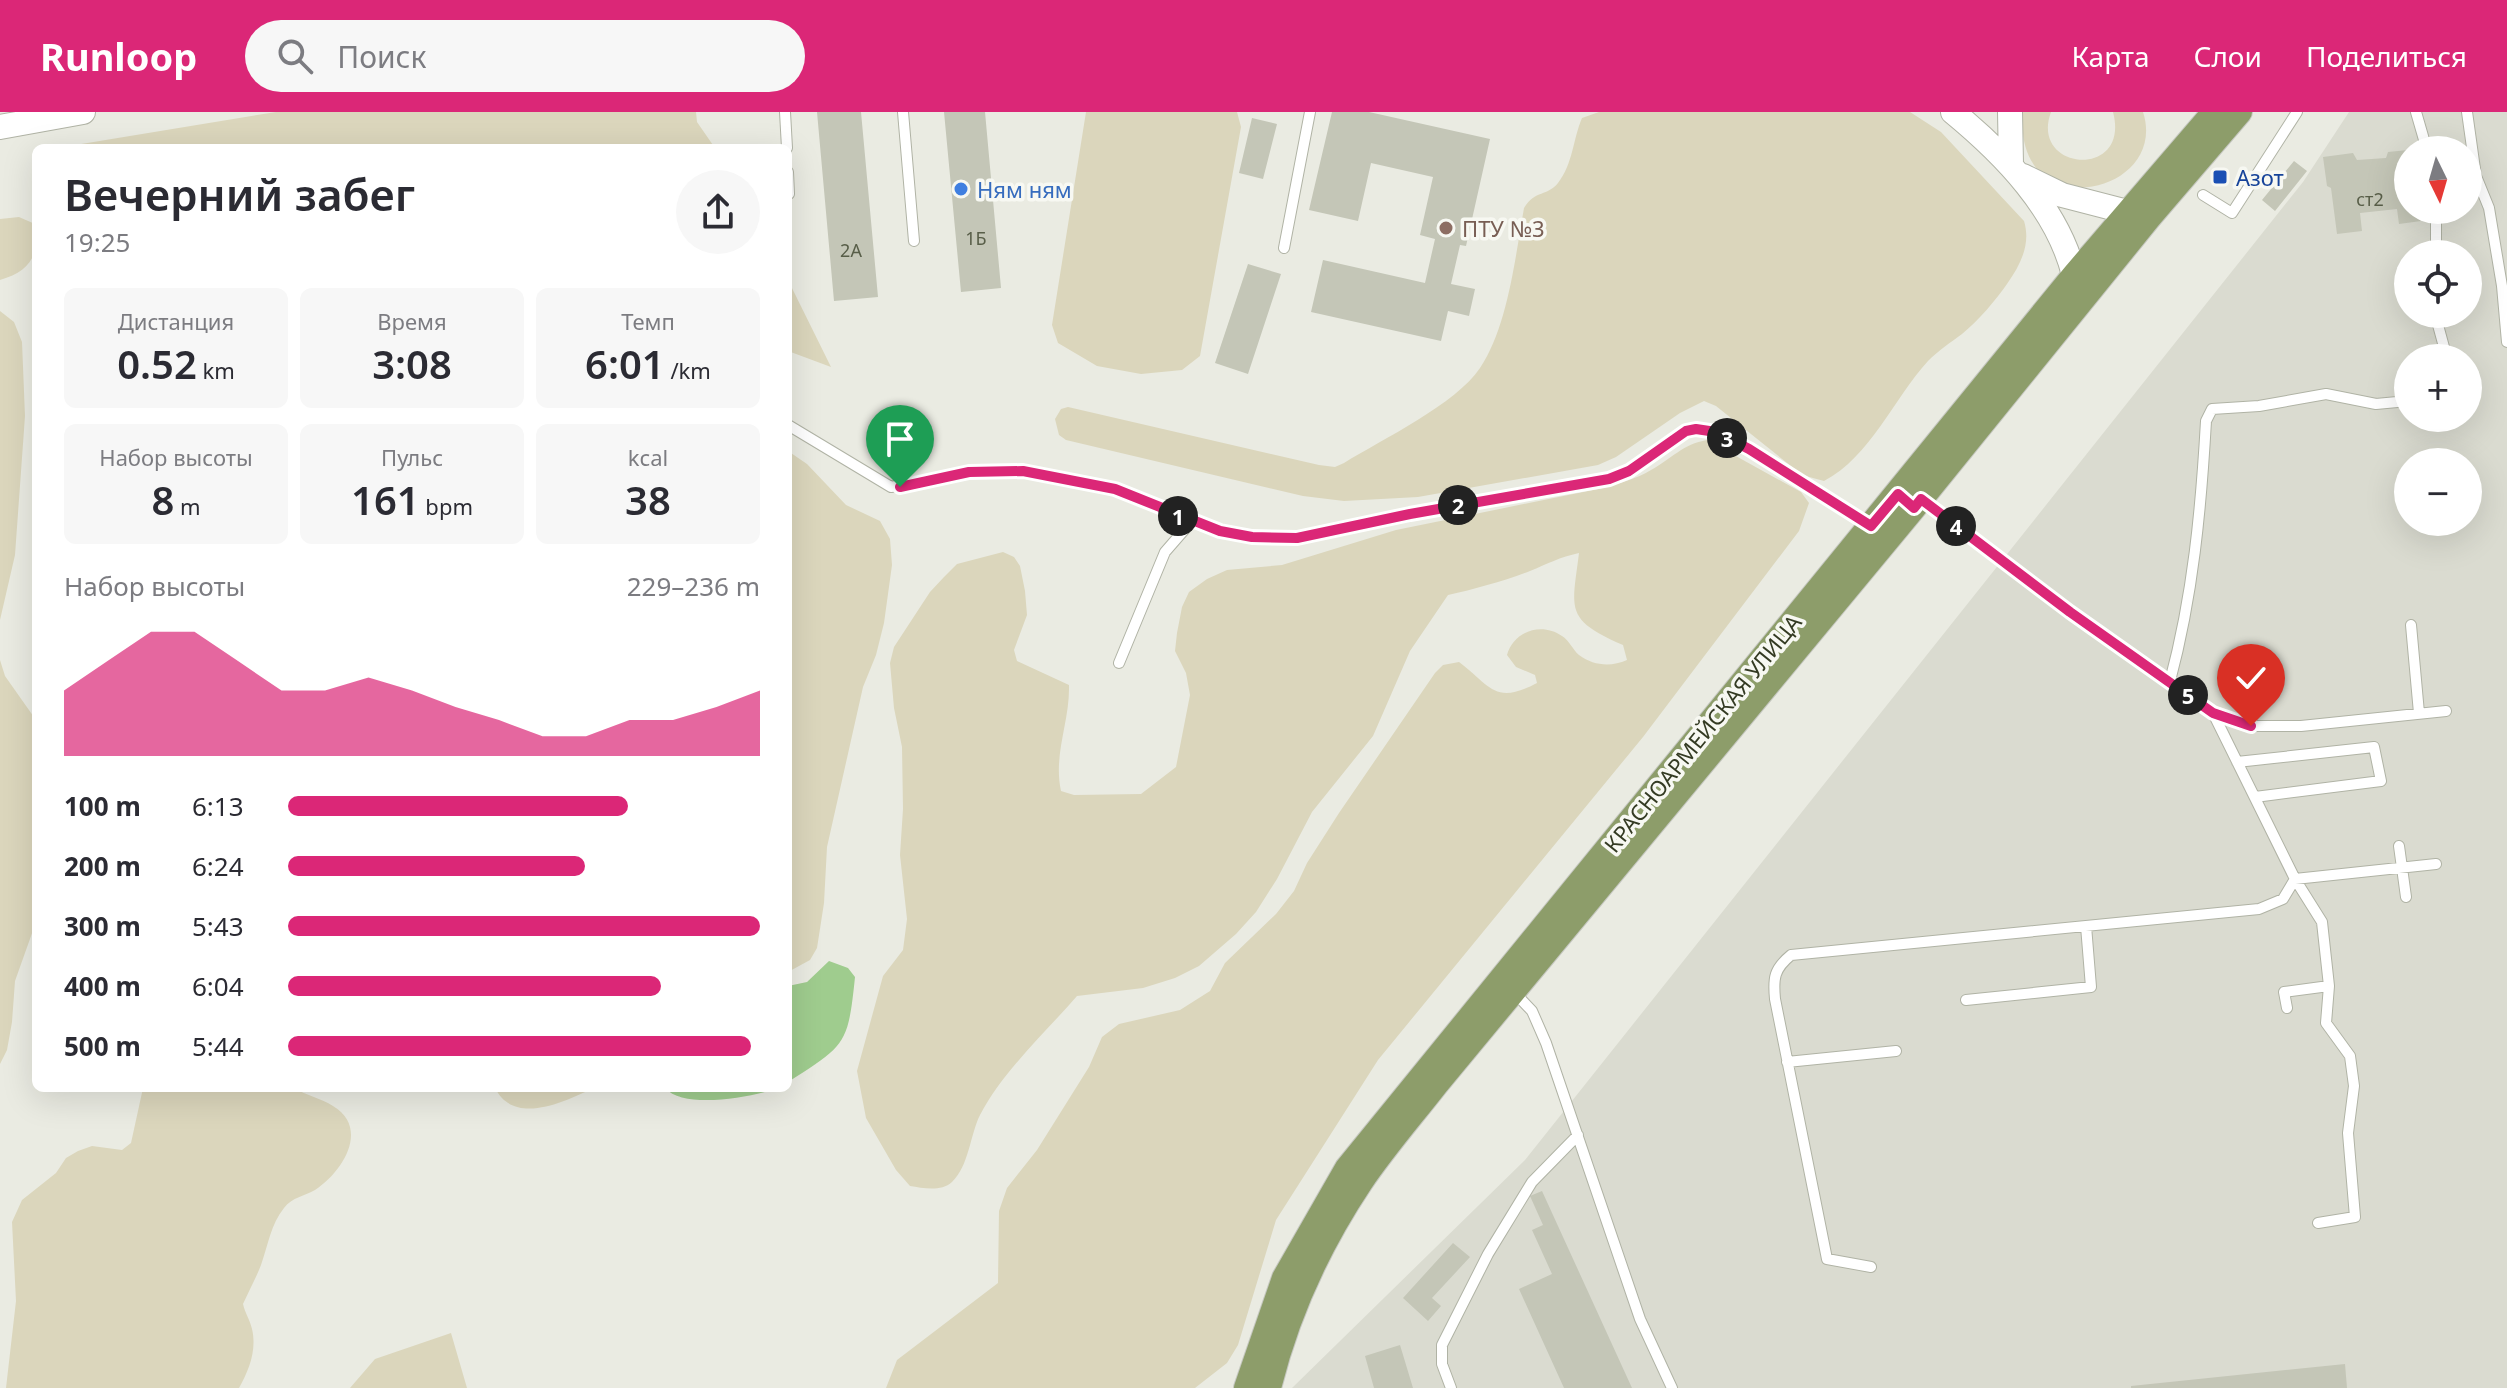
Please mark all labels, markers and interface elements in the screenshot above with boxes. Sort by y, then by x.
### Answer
search box [245,20,805,92]
text: Runloop [40,30,197,82]
icon: search [273,34,317,78]
text: Поиск [337,36,426,77]
text: Карта [2071,37,2150,75]
text: Слои [2194,37,2262,75]
text: Поделиться [2306,37,2467,75]
north arrow [2394,136,2482,224]
map controls [2394,136,2482,536]
place label: Азот [2236,162,2284,192]
text: Вечерний забег [64,164,415,224]
marker: Азот [2211,168,2229,186]
button: share [676,170,760,254]
place label: Ням ням [977,174,1072,204]
marker: Ням ням [952,180,970,198]
house number: ст2 [2356,187,2384,211]
place label: ПТУ №3 [1462,213,1545,243]
marker: ПТУ №3 [1437,219,1455,237]
text: 19:25 [64,224,130,260]
house number: 1Б [965,226,987,250]
house number: 2А [840,238,862,262]
button: locate [2394,240,2482,328]
text: Дистанция [118,306,234,336]
text: Время [377,306,447,336]
text: Темп [621,306,675,336]
text: 0.52 [117,336,197,391]
text: 3:08 [372,336,452,391]
text: 6:01 [585,336,665,391]
button: + [2394,344,2482,432]
text: km [197,355,235,385]
text: /km [665,355,711,385]
pin [866,405,934,487]
icon: arrive [878,417,922,461]
pin: 3 [1707,418,1747,458]
text: 3 [1721,423,1733,453]
text: Набор высоты [99,442,253,472]
text: Пульс [381,442,443,472]
text: kcal [628,442,668,472]
button: − [2394,448,2482,536]
text: 8 [151,472,174,527]
text: 161 [351,472,420,527]
text: 38 [625,472,671,527]
pin: 2 [1438,485,1478,525]
text: 2 [1452,490,1464,520]
text: m [174,491,201,521]
text: bpm [420,491,473,521]
pin: 1 [1158,496,1198,536]
text: 1 [1172,501,1184,531]
pin: 4 [1936,506,1976,546]
text: 4 [1950,511,1962,541]
text: Набор высоты [64,568,245,604]
text: 229–236 m [627,568,760,604]
street label: КРАСНОАРМЕЙСКАЯ УЛИЦА [1597,607,1808,858]
pin [2217,644,2285,726]
icon: check [2229,656,2273,700]
pin: 5 [2168,675,2208,715]
text: 5 [2182,680,2194,710]
text: 100 m [64,788,141,824]
text: 6:13 [192,788,244,824]
text: 200 m [64,848,141,884]
text: 6:24 [192,848,244,884]
text: 300 m [64,908,141,944]
text: 5:43 [192,908,244,944]
text: 400 m [64,968,141,1004]
text: 6:04 [192,968,244,1004]
text: 500 m [64,1028,141,1064]
text: 5:44 [192,1028,244,1064]

